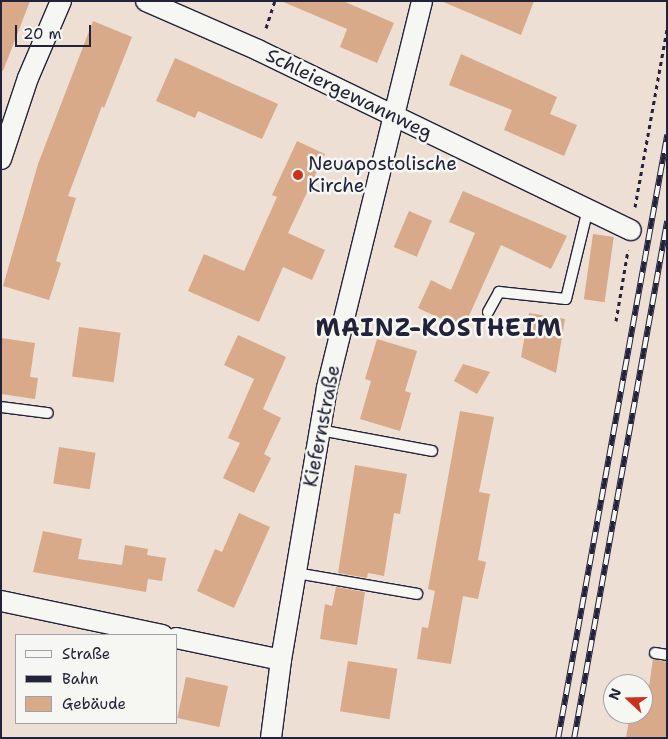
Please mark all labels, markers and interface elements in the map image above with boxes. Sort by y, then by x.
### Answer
scale bar [18,15,94,47]
text: 20 m [23,24,62,44]
street label: Schleiergewannweg [262,44,436,144]
place label: Neuapostolische Kirche [308,153,457,197]
marker: Neuapostolische Kirche [292,169,304,181]
district label: MAINZ-KOSTHEIM [314,315,564,343]
street label: Kiefernstraße [299,363,345,489]
legend [15,634,178,724]
text: Straße [62,644,110,664]
text: Bahn [62,669,98,689]
north arrow [603,674,653,724]
text: N [605,686,625,702]
text: Gebäude [62,694,126,714]

